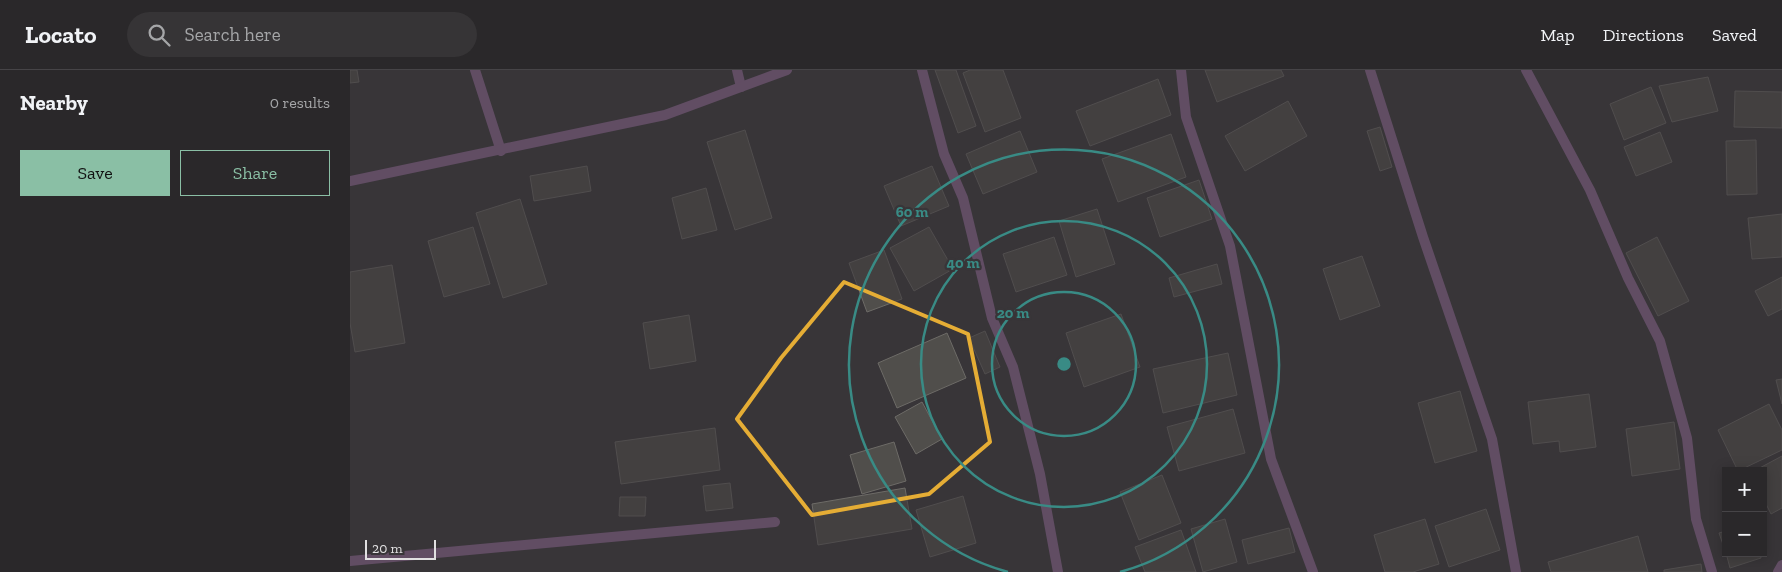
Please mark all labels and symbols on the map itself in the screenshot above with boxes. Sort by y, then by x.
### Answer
text: 60 m [896,203,928,221]
text: 40 m [946,254,980,272]
text: 20 m [997,304,1029,322]
centre of rings [1055,355,1073,373]
scale bar [365,537,436,560]

